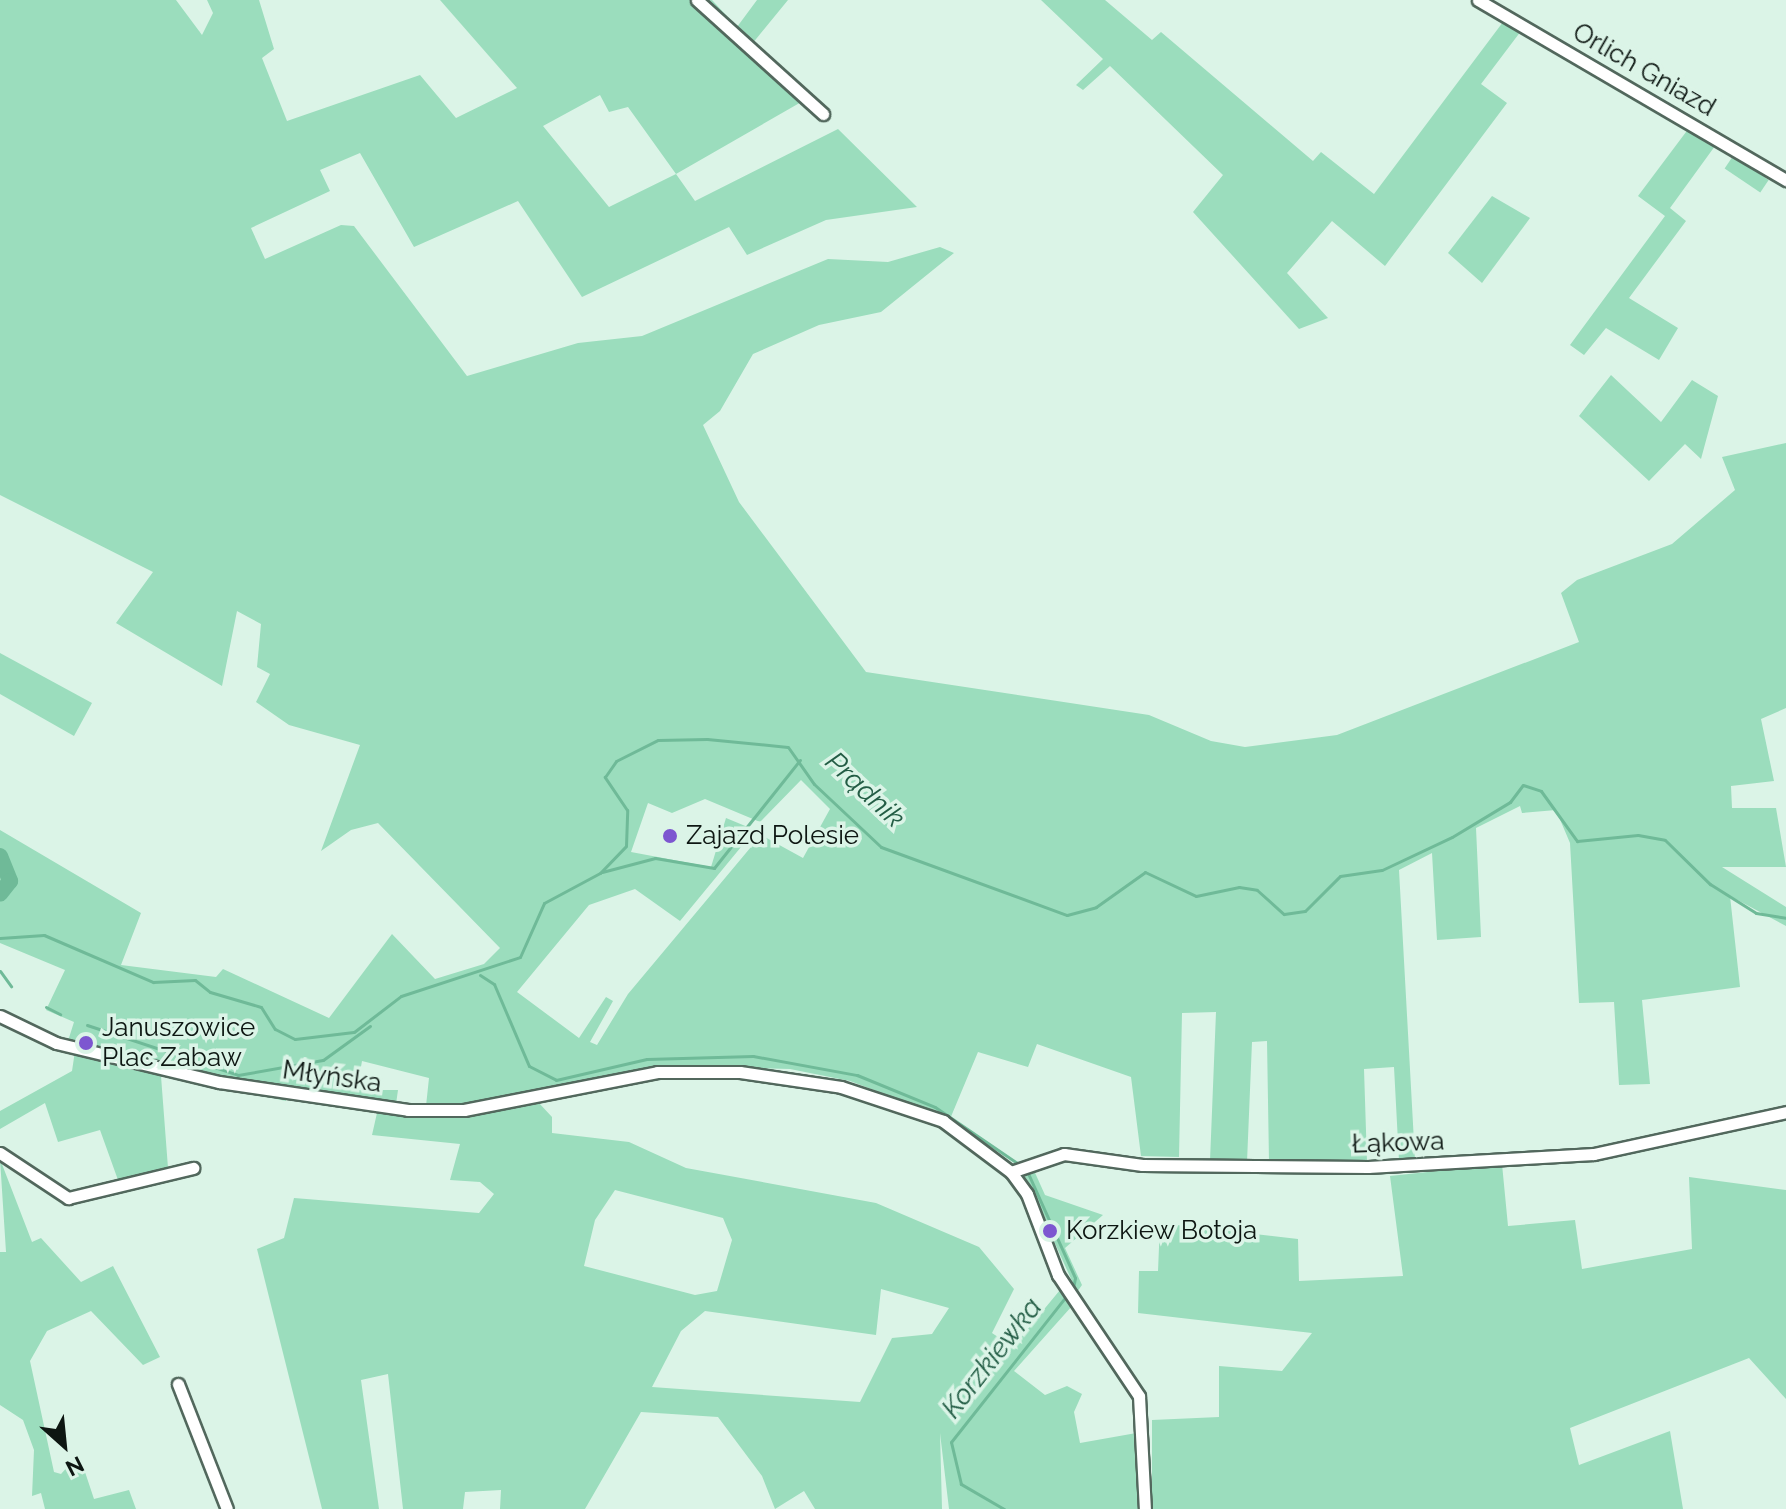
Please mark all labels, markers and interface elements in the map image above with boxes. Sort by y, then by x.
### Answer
street label: Orlich Gniazd [1567,17,1721,123]
water label: Prądnik [818,745,912,835]
place label: Zajazd Polesie [686,820,859,852]
marker: Zajazd Polesie [661,827,679,845]
place label: Januszowice Plac Zabaw [102,1012,255,1074]
marker: Januszowice Plac Zabaw [77,1034,95,1052]
street label: Młyńska [280,1055,384,1099]
street label: Łąkowa [1351,1126,1445,1160]
place label: Korzkiew Botoja [1066,1215,1258,1247]
marker: Korzkiew Botoja [1041,1222,1059,1240]
water label: Korzkiewka [935,1291,1049,1425]
north arrow [24,1405,104,1485]
text: N [62,1451,88,1482]

